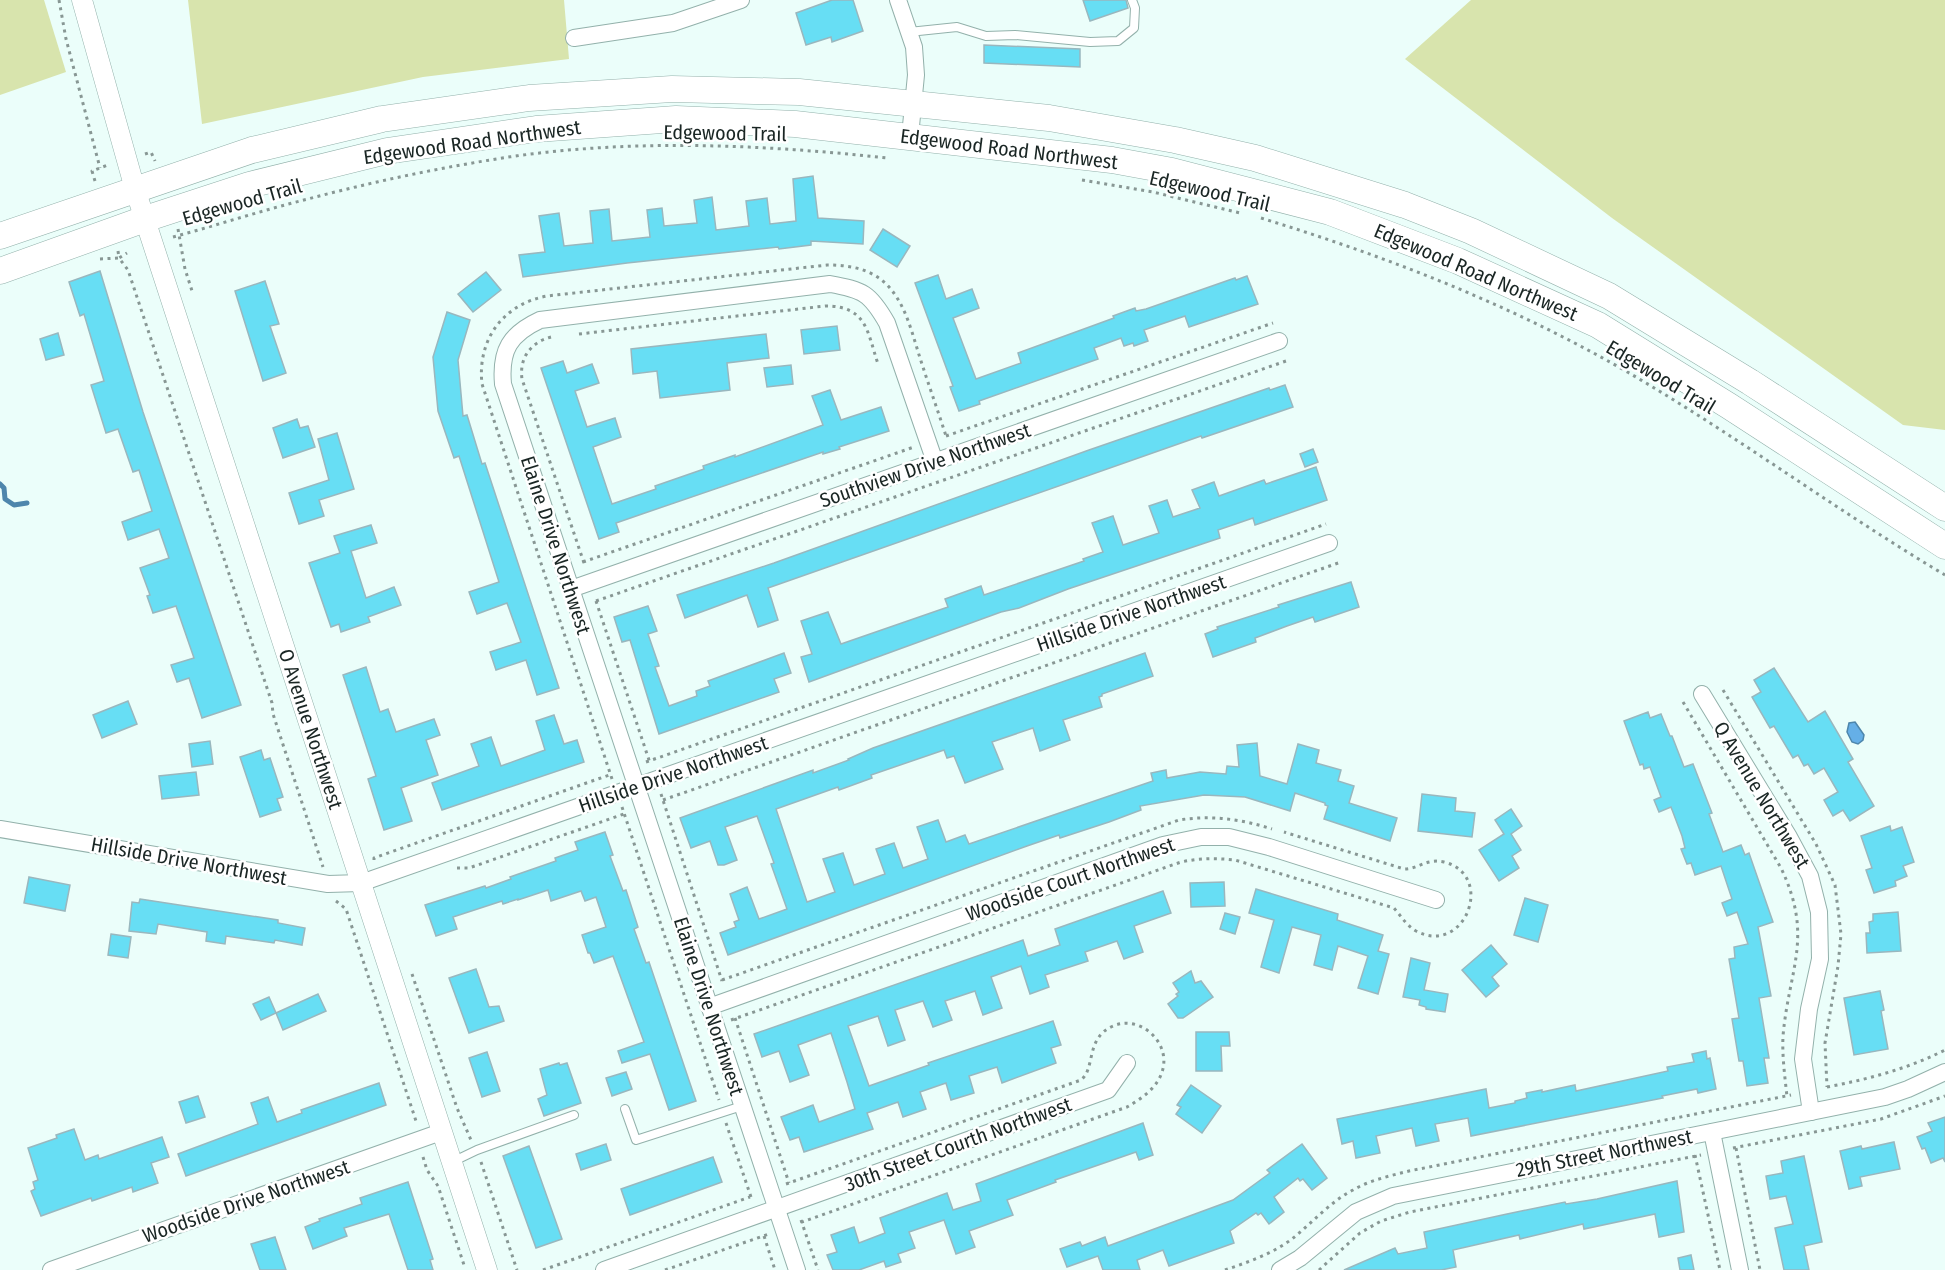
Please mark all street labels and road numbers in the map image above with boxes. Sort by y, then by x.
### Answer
street label: Edgewood Road Northwest [362,115,583,169]
street label: Edgewood Trail [663,120,787,146]
street label: Edgewood Road Northwest [899,124,1120,174]
street label: Edgewood Trail [1147,165,1273,217]
street label: Edgewood Trail [179,173,305,231]
street label: Edgewood Road Northwest [1370,218,1582,326]
street label: Edgewood Trail [1602,335,1720,419]
street label: Southview Drive Northwest [816,417,1034,512]
street label: Elaine Drive Northwest [516,453,596,638]
street label: Hillside Drive Northwest [1033,569,1229,657]
street label: O Avenue Northwest [274,646,348,812]
street label: Q Avenue Northwest [1709,717,1815,873]
street label: Hillside Drive Northwest [575,730,771,818]
street label: Hillside Drive Northwest [89,832,289,890]
street label: Woodside Court Northwest [962,832,1178,926]
street label: Elaine Drive Northwest [669,914,749,1099]
street label: 30th Street Courth Northwest [841,1092,1075,1196]
street label: 29th Street Northwest [1514,1124,1695,1182]
street label: Woodside Drive Northwest [139,1154,353,1248]

